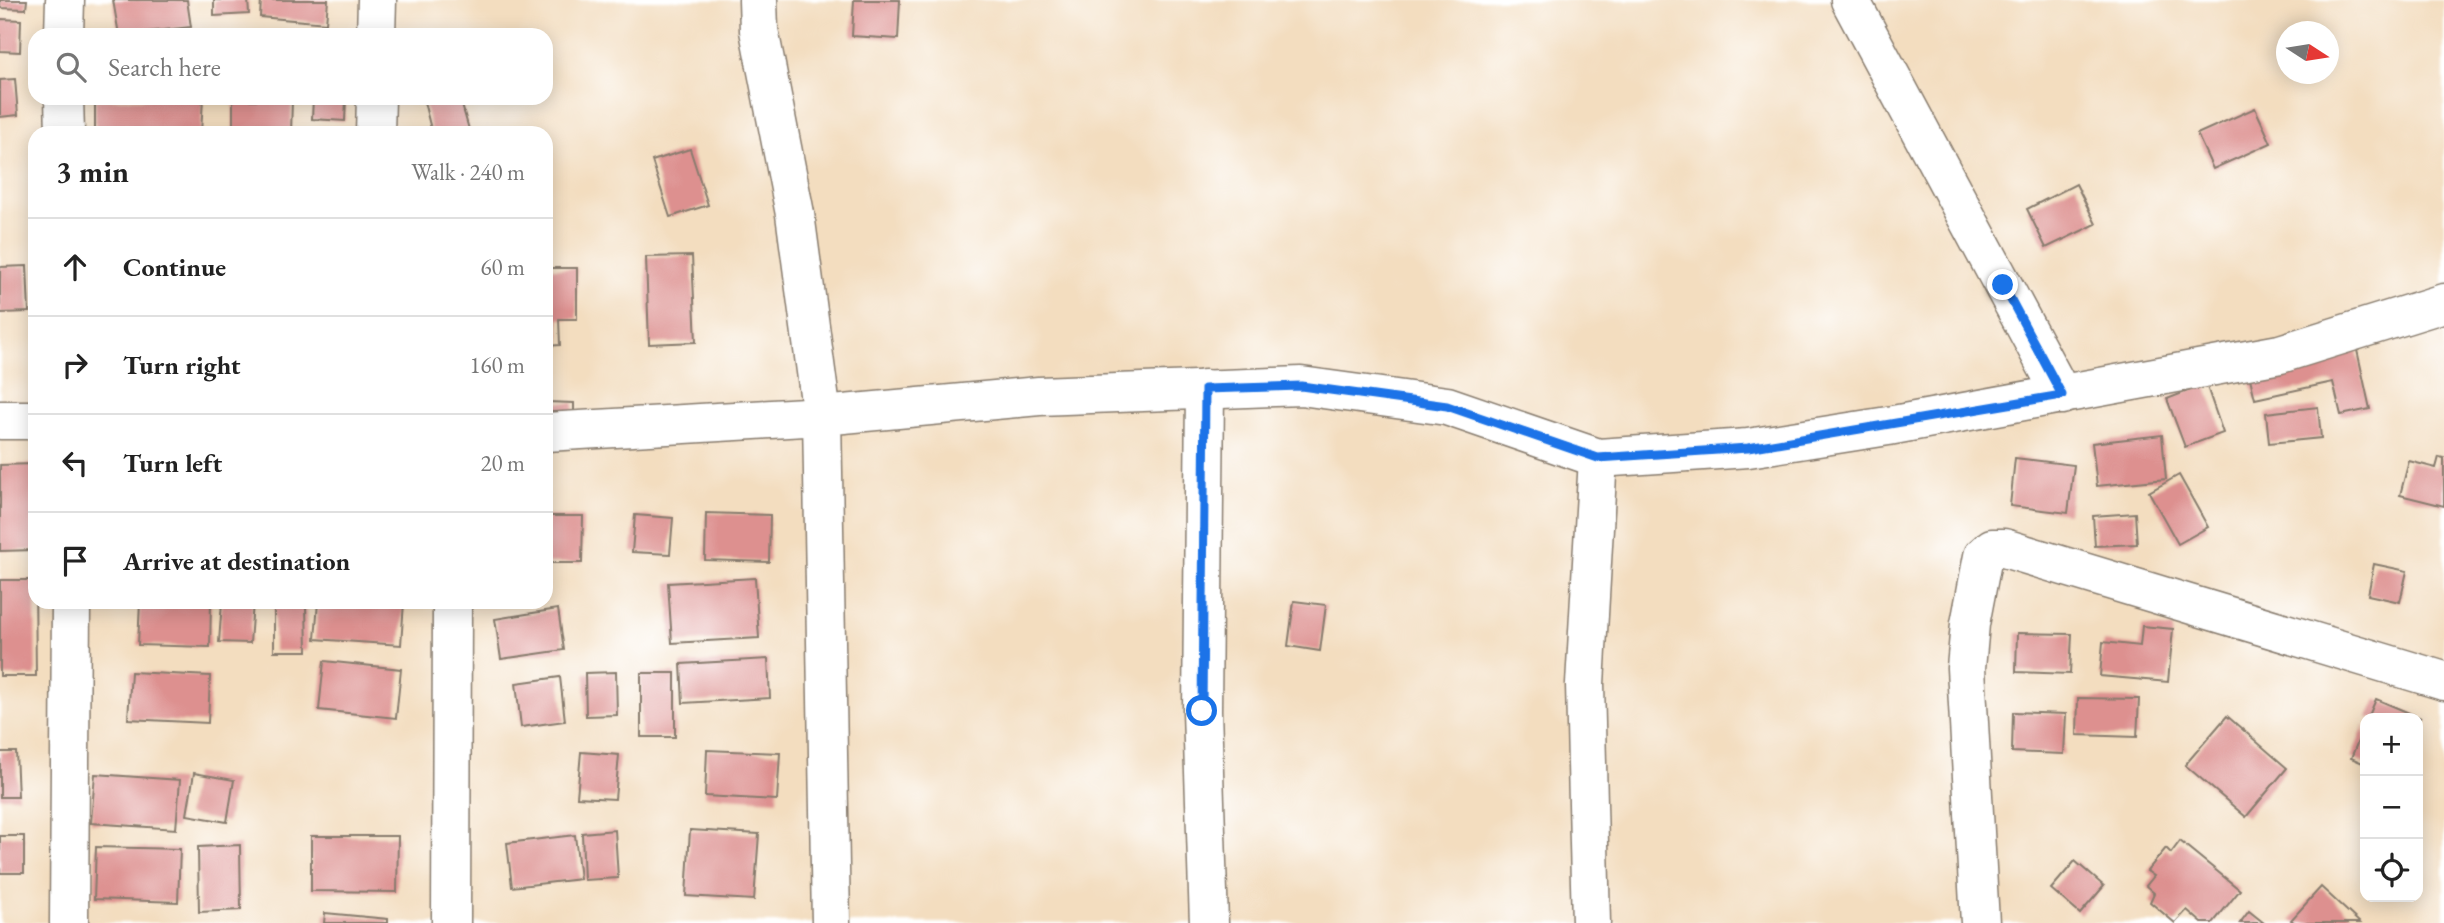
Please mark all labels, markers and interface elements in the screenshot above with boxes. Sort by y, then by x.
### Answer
north arrow [2276,21,2339,84]
search box [28,28,553,105]
icon: search [52,48,90,86]
text: Search here [108,50,221,84]
text: 3 min [56,152,129,191]
text: Walk · 240 m [411,157,525,187]
icon: ahead [56,248,94,286]
text: Continue [123,250,226,284]
text: 60 m [480,252,525,282]
route end [1987,269,2018,300]
icon: right [56,346,94,384]
text: Turn right [123,348,241,382]
text: 160 m [469,350,525,380]
icon: left [56,444,94,482]
text: Turn left [123,446,222,480]
text: 20 m [480,448,525,478]
icon: arrive [56,542,94,580]
text: Arrive at destination [123,544,350,578]
route start [1186,695,1217,726]
map controls [2360,713,2423,902]
button: + [2360,713,2423,776]
button: − [2360,776,2423,839]
button: locate [2360,839,2423,902]

